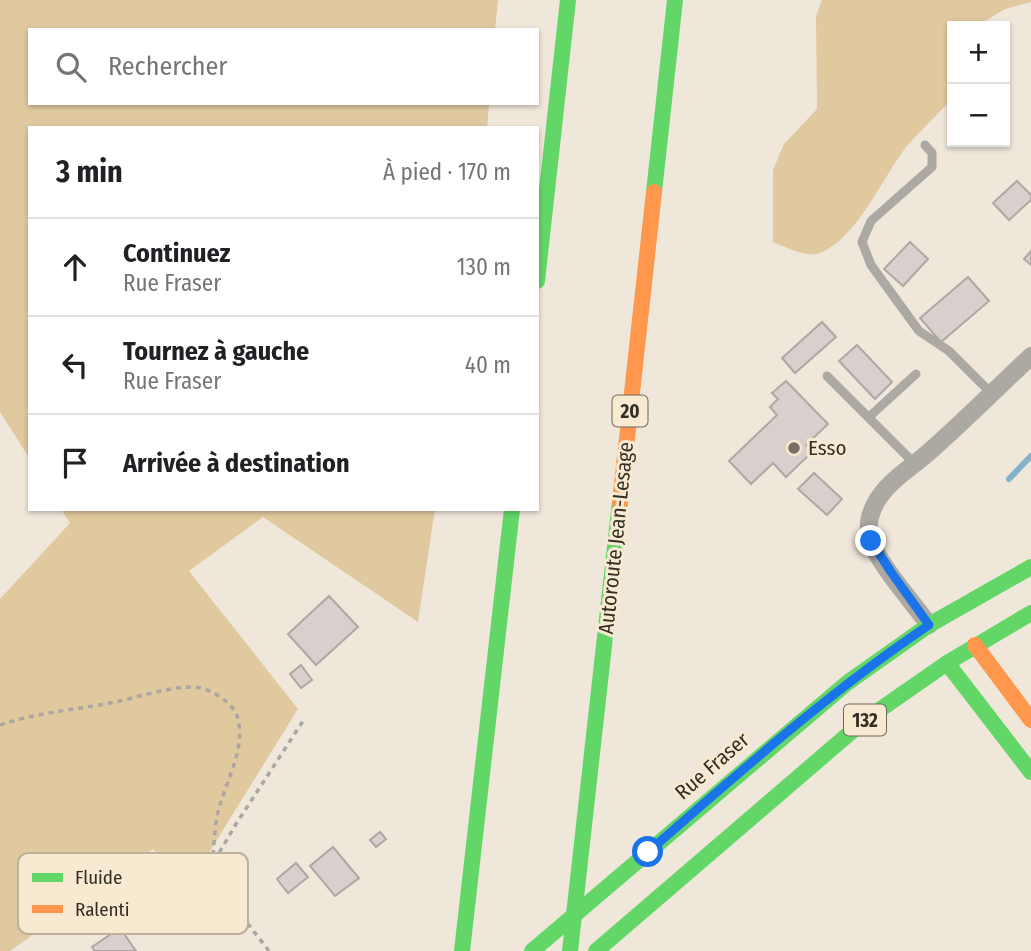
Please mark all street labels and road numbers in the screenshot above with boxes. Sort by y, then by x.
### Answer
road number: 20 [612,396,648,426]
street label: Autoroute Jean-Lesage [593,441,639,635]
road number: 132 [844,705,886,736]
street label: Rue Fraser [670,726,755,805]

